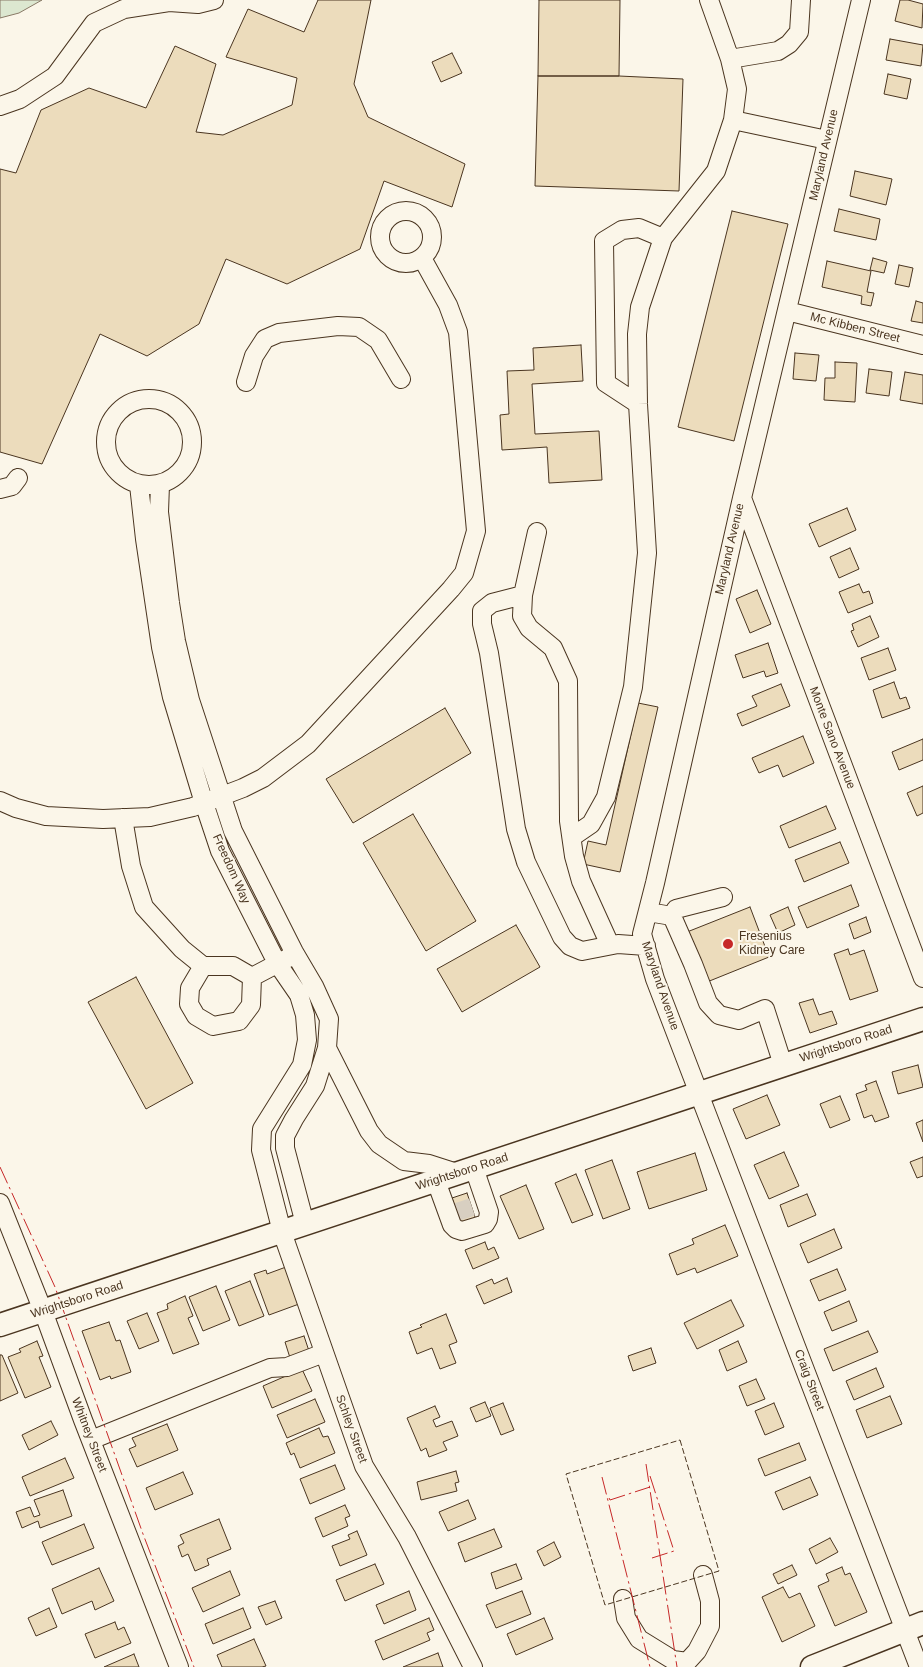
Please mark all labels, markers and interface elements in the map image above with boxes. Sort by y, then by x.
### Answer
street label: Maryland Avenue [807,108,841,202]
street label: Mc Kibben Street [809,310,901,346]
street label: Maryland Avenue [713,502,747,596]
street label: Monte Sano Avenue [806,685,858,791]
street label: Freedom Way [209,832,253,906]
place label: Fresenius Kidney Care [739,930,805,958]
marker: Fresenius Kidney Care [721,937,735,951]
street label: Maryland Avenue [638,940,682,1032]
street label: Wrightsboro Road [798,1022,894,1066]
street label: Wrightsboro Road [414,1150,510,1194]
street label: Wrightsboro Road [29,1278,125,1322]
street label: Craig Street [791,1348,827,1412]
street label: Schley Street [332,1393,370,1465]
street label: Whitney Street [68,1396,110,1474]

